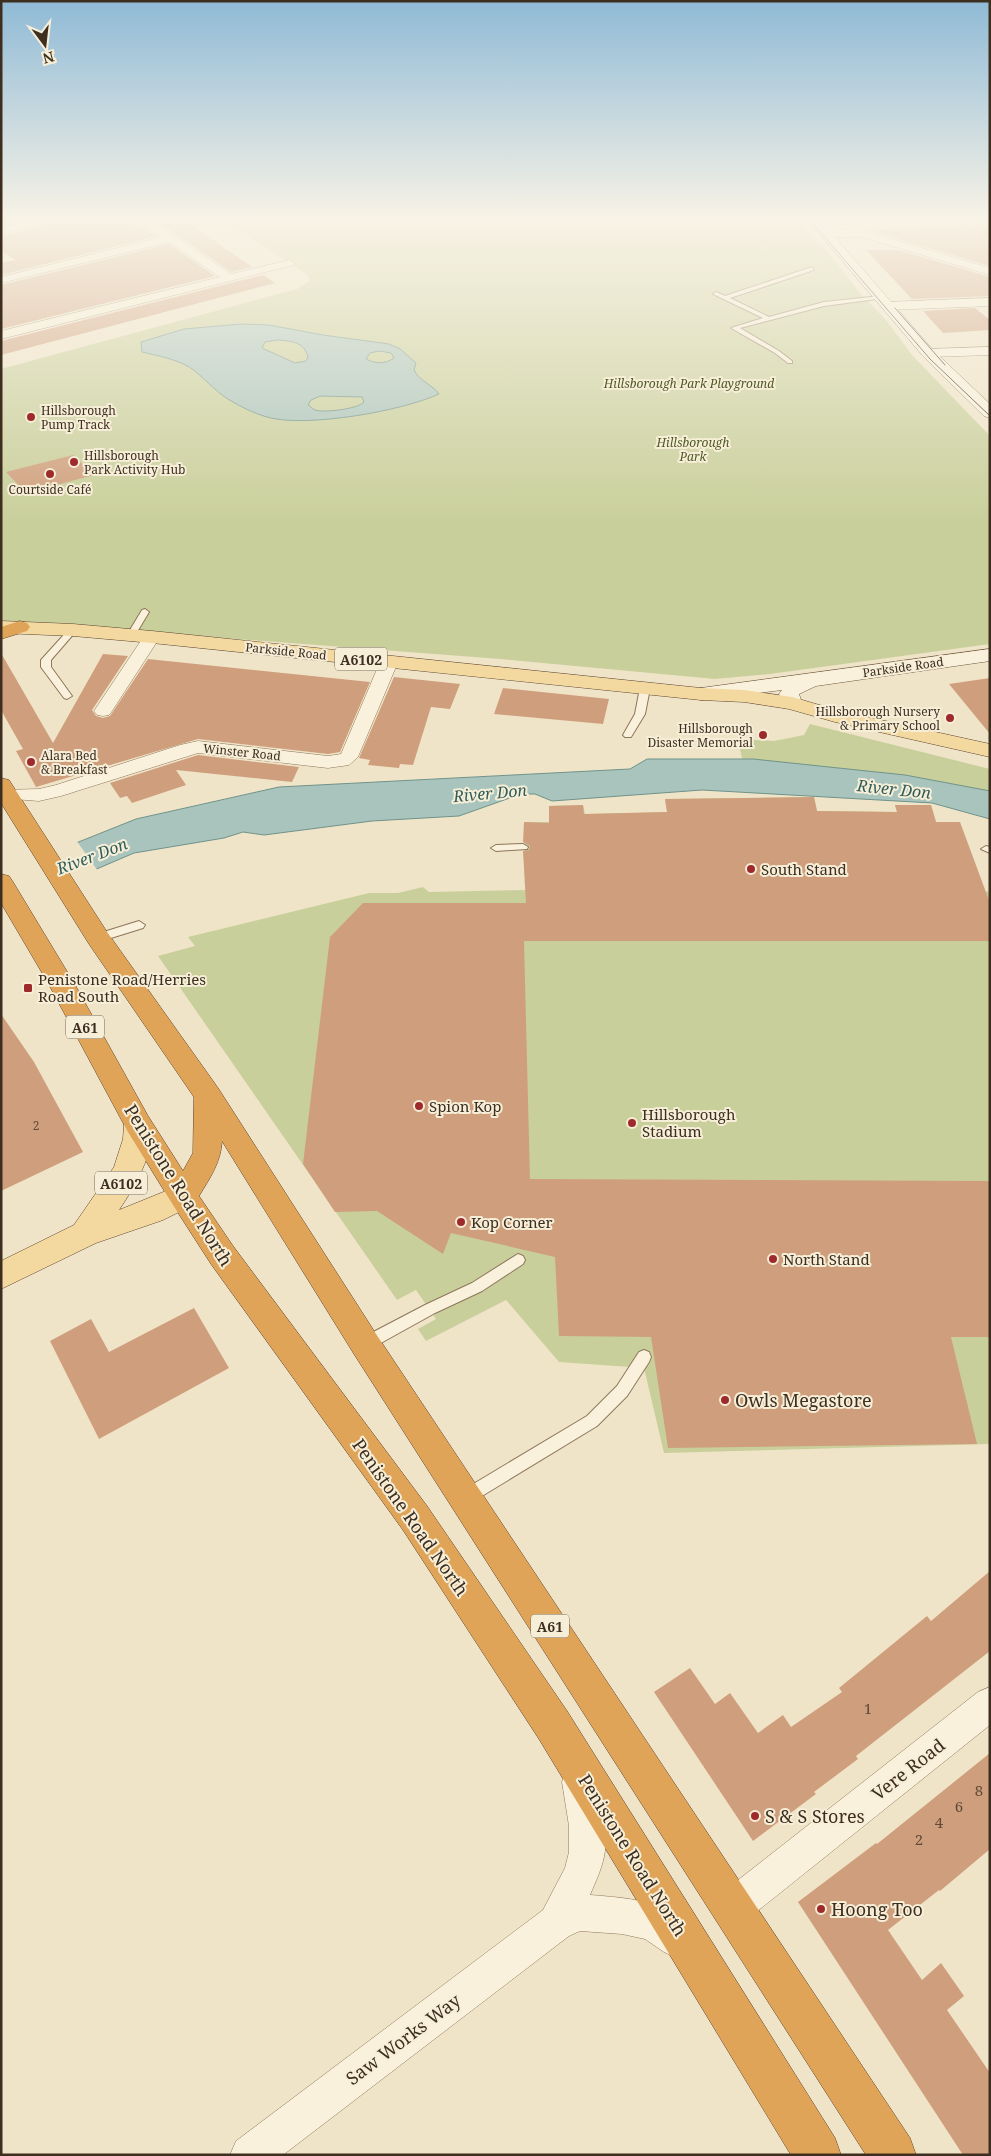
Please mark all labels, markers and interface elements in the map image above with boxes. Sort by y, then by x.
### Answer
north arrow [20,20,70,70]
text: N [41,47,56,69]
park label: Hillsborough Park Playground [603,375,774,392]
place label: Hillsborough Pump Track [41,402,116,433]
marker: Hillsborough Pump Track [25,411,37,423]
park label: Hillsborough Park [656,434,729,465]
place label: Hillsborough Park Activity Hub [84,447,185,478]
marker: Hillsborough Park Activity Hub [68,456,80,468]
marker: Courtside Café [44,468,56,480]
place label: Courtside Café [9,481,91,498]
street label: Parkside Road [244,638,328,664]
road number: A6102 [335,648,387,671]
street label: Parkside Road [861,653,945,681]
place label: Hillsborough Nursery & Primary School [815,703,940,734]
marker: Hillsborough Nursery & Primary School [944,712,956,724]
place label: Hillsborough Disaster Memorial [648,720,753,751]
marker: Hillsborough Disaster Memorial [757,729,769,741]
street label: Winster Road [202,739,282,765]
place label: Alara Bed & Breakfast [41,747,108,778]
marker: Alara Bed & Breakfast [25,756,37,768]
water label: River Don [855,774,932,804]
water label: River Don [451,779,528,807]
water label: River Don [53,832,131,880]
place label: South Stand [761,859,847,879]
marker: South Stand [745,863,757,875]
place label: Penistone Road/Herries Road South [38,969,206,1006]
marker: Penistone Road/Herries Road South [22,982,34,994]
road number: A61 [66,1016,104,1038]
place label: Spion Kop [429,1096,501,1116]
street label: Penistone Road North [119,1099,239,1271]
marker: Spion Kop [413,1100,425,1112]
place label: Hillsborough Stadium [642,1104,736,1141]
house number: 2 [33,1117,39,1134]
marker: Hillsborough Stadium [626,1117,638,1129]
road number: A6102 [95,1172,147,1194]
place label: Kop Corner [471,1212,553,1232]
marker: Kop Corner [455,1216,467,1228]
place label: North Stand [783,1249,870,1269]
marker: North Stand [767,1253,779,1265]
place label: Owls Megastore [735,1388,872,1412]
marker: Owls Megastore [719,1394,731,1406]
street label: Penistone Road North [348,1434,474,1600]
road number: A61 [531,1614,569,1638]
house number: 1 [864,1698,872,1718]
street label: Vere Road [866,1733,950,1805]
street label: Penistone Road North [573,1769,693,1941]
house number: 8 [975,1780,983,1800]
house number: 6 [955,1796,963,1816]
place label: S & S Stores [765,1804,865,1828]
marker: S & S Stores [749,1810,761,1822]
house number: 4 [935,1812,944,1832]
house number: 2 [915,1829,923,1849]
place label: Hoong Too [831,1897,923,1921]
marker: Hoong Too [815,1903,827,1915]
street label: Saw Works Way [341,1988,466,2090]

